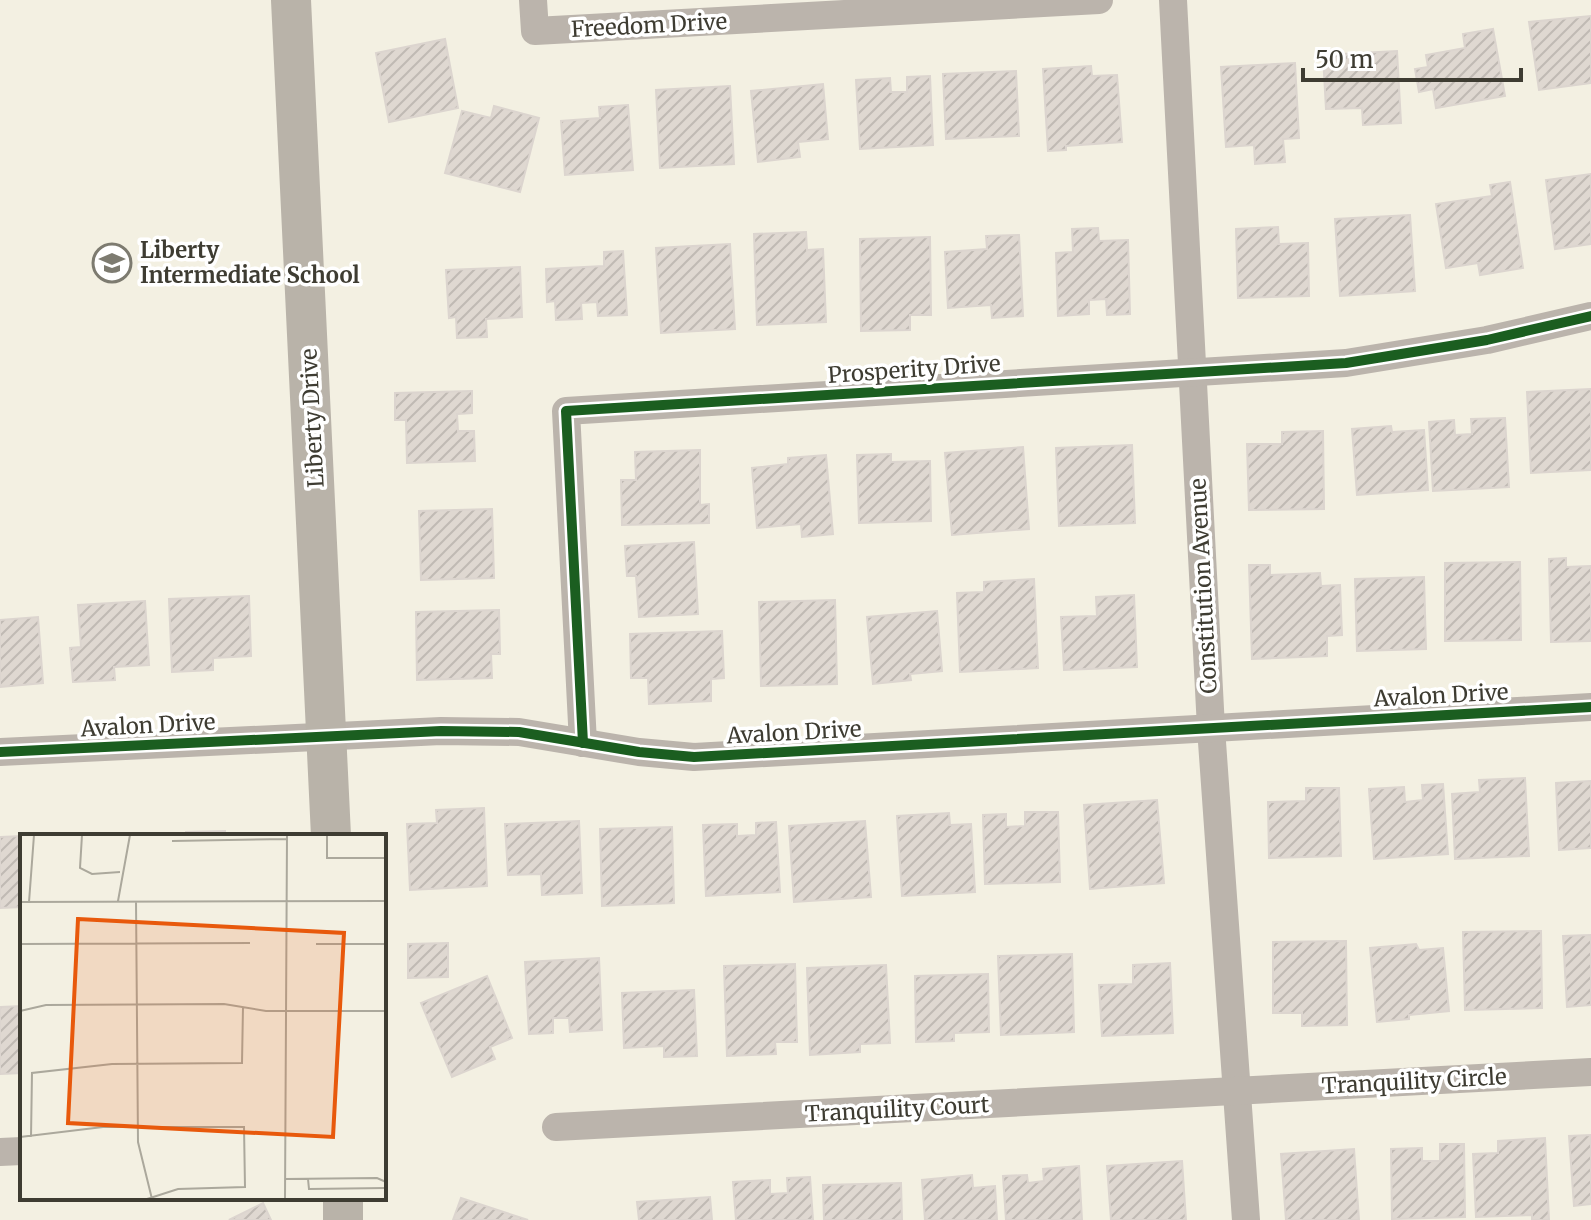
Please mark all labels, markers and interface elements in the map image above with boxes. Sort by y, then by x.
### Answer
street label: Freedom Drive [570,7,728,43]
scale bar [1303,32,1521,82]
text: 50 m [1315,44,1374,75]
place label: Liberty Intermediate School [140,236,360,289]
school or university icon: Liberty Intermediate School [91,242,133,284]
street label: Liberty Drive [294,348,330,488]
street label: Prosperity Drive [827,349,1001,389]
street label: Constitution Avenue [1183,478,1223,694]
street label: Avalon Drive [1372,677,1509,713]
street label: Avalon Drive [79,707,216,743]
street label: Avalon Drive [725,714,862,750]
inset map [20,834,386,1200]
street label: Tranquility Circle [1321,1062,1507,1100]
street label: Tranquility Court [804,1090,990,1128]

